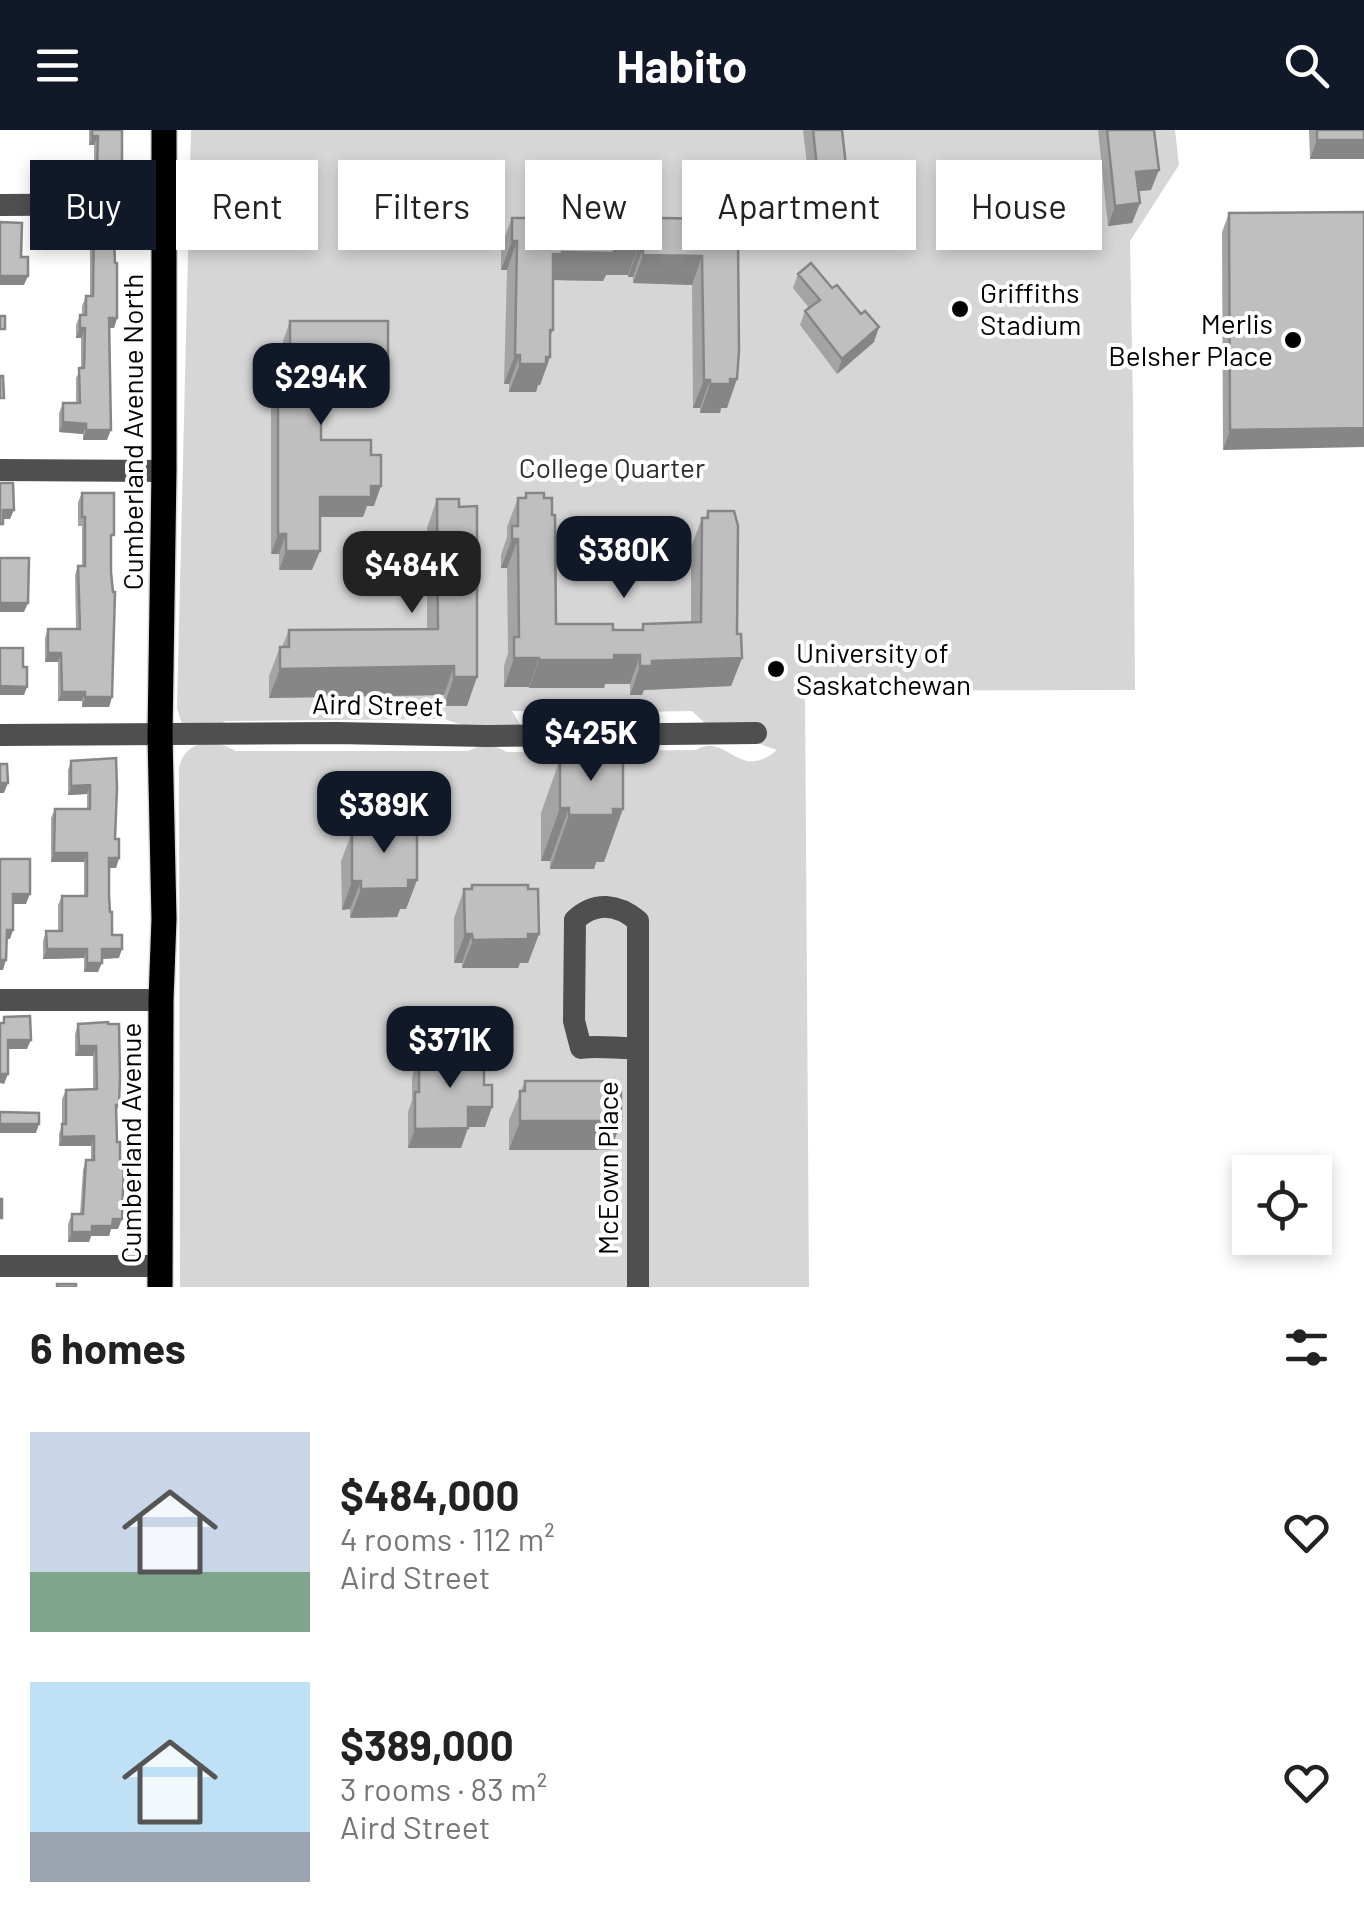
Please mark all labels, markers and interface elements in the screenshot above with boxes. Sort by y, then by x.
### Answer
icon: menu [30,38,85,93]
text: Habito [617,38,747,92]
icon: search [1279,38,1334,93]
chip: Buy [30,160,156,250]
chip: Rent [176,160,318,250]
chip: Filters [338,160,505,250]
chip: New [525,160,662,250]
chip: Apartment [682,160,916,250]
chip: House [936,160,1102,250]
street label: Cumberland Avenue North [115,274,149,590]
place label: Griffiths Stadium [980,275,1081,341]
marker: Griffiths Stadium [949,298,971,320]
place label: Merlis Belsher Place [1108,306,1273,372]
marker: Merlis Belsher Place [1282,329,1304,351]
pin: $294K [251,343,391,428]
text: $294K [275,356,367,394]
park label: College Quarter [519,450,705,484]
pin: $380K [554,516,694,601]
text: $380K [578,529,670,567]
pin: $484K [342,531,482,616]
text: $484K [365,544,459,582]
place label: University of Saskatchewan [796,635,971,701]
marker: University of Saskatchewan [765,658,787,680]
street label: Aird Street [312,686,444,722]
pin: $425K [521,699,661,784]
text: $425K [545,712,637,750]
pin: $389K [314,771,454,856]
text: $389K [339,784,429,822]
pin: $371K [380,1006,520,1091]
text: $371K [408,1019,492,1057]
street label: Cumberland Avenue [113,1023,147,1263]
street label: McEown Place [590,1081,624,1255]
map controls [1232,1155,1332,1255]
button: locate [1232,1155,1332,1255]
icon: filters [1279,1320,1334,1375]
text: 6 homes [30,1322,186,1372]
text: $484,000 [340,1469,519,1519]
icon: home [110,1472,230,1592]
icon: heart [1279,1505,1334,1560]
text: 4 rooms · 112 m² [340,1519,555,1557]
text: Aird Street [340,1557,490,1595]
text: $389,000 [340,1719,514,1769]
icon: home [110,1722,230,1842]
icon: heart [1279,1755,1334,1810]
text: 3 rooms · 83 m² [340,1769,547,1807]
text: Aird Street [340,1807,490,1845]

